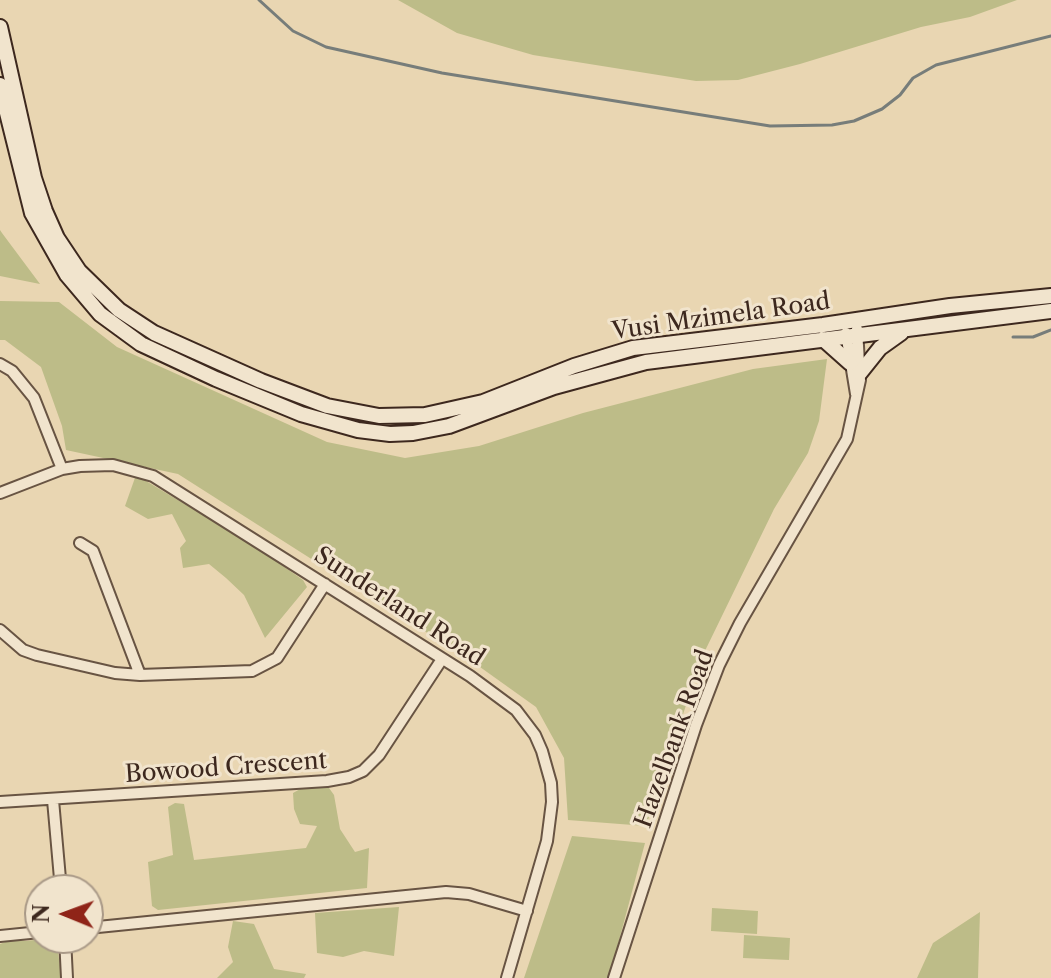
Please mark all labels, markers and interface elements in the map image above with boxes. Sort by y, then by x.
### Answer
street label: Vusi Mzimela Road [610,287,832,347]
street label: Sunderland Road [308,541,490,673]
street label: Hazelbank Road [629,646,721,832]
street label: Bowood Crescent [124,747,328,789]
north arrow [24,874,104,954]
text: N [28,904,55,923]

